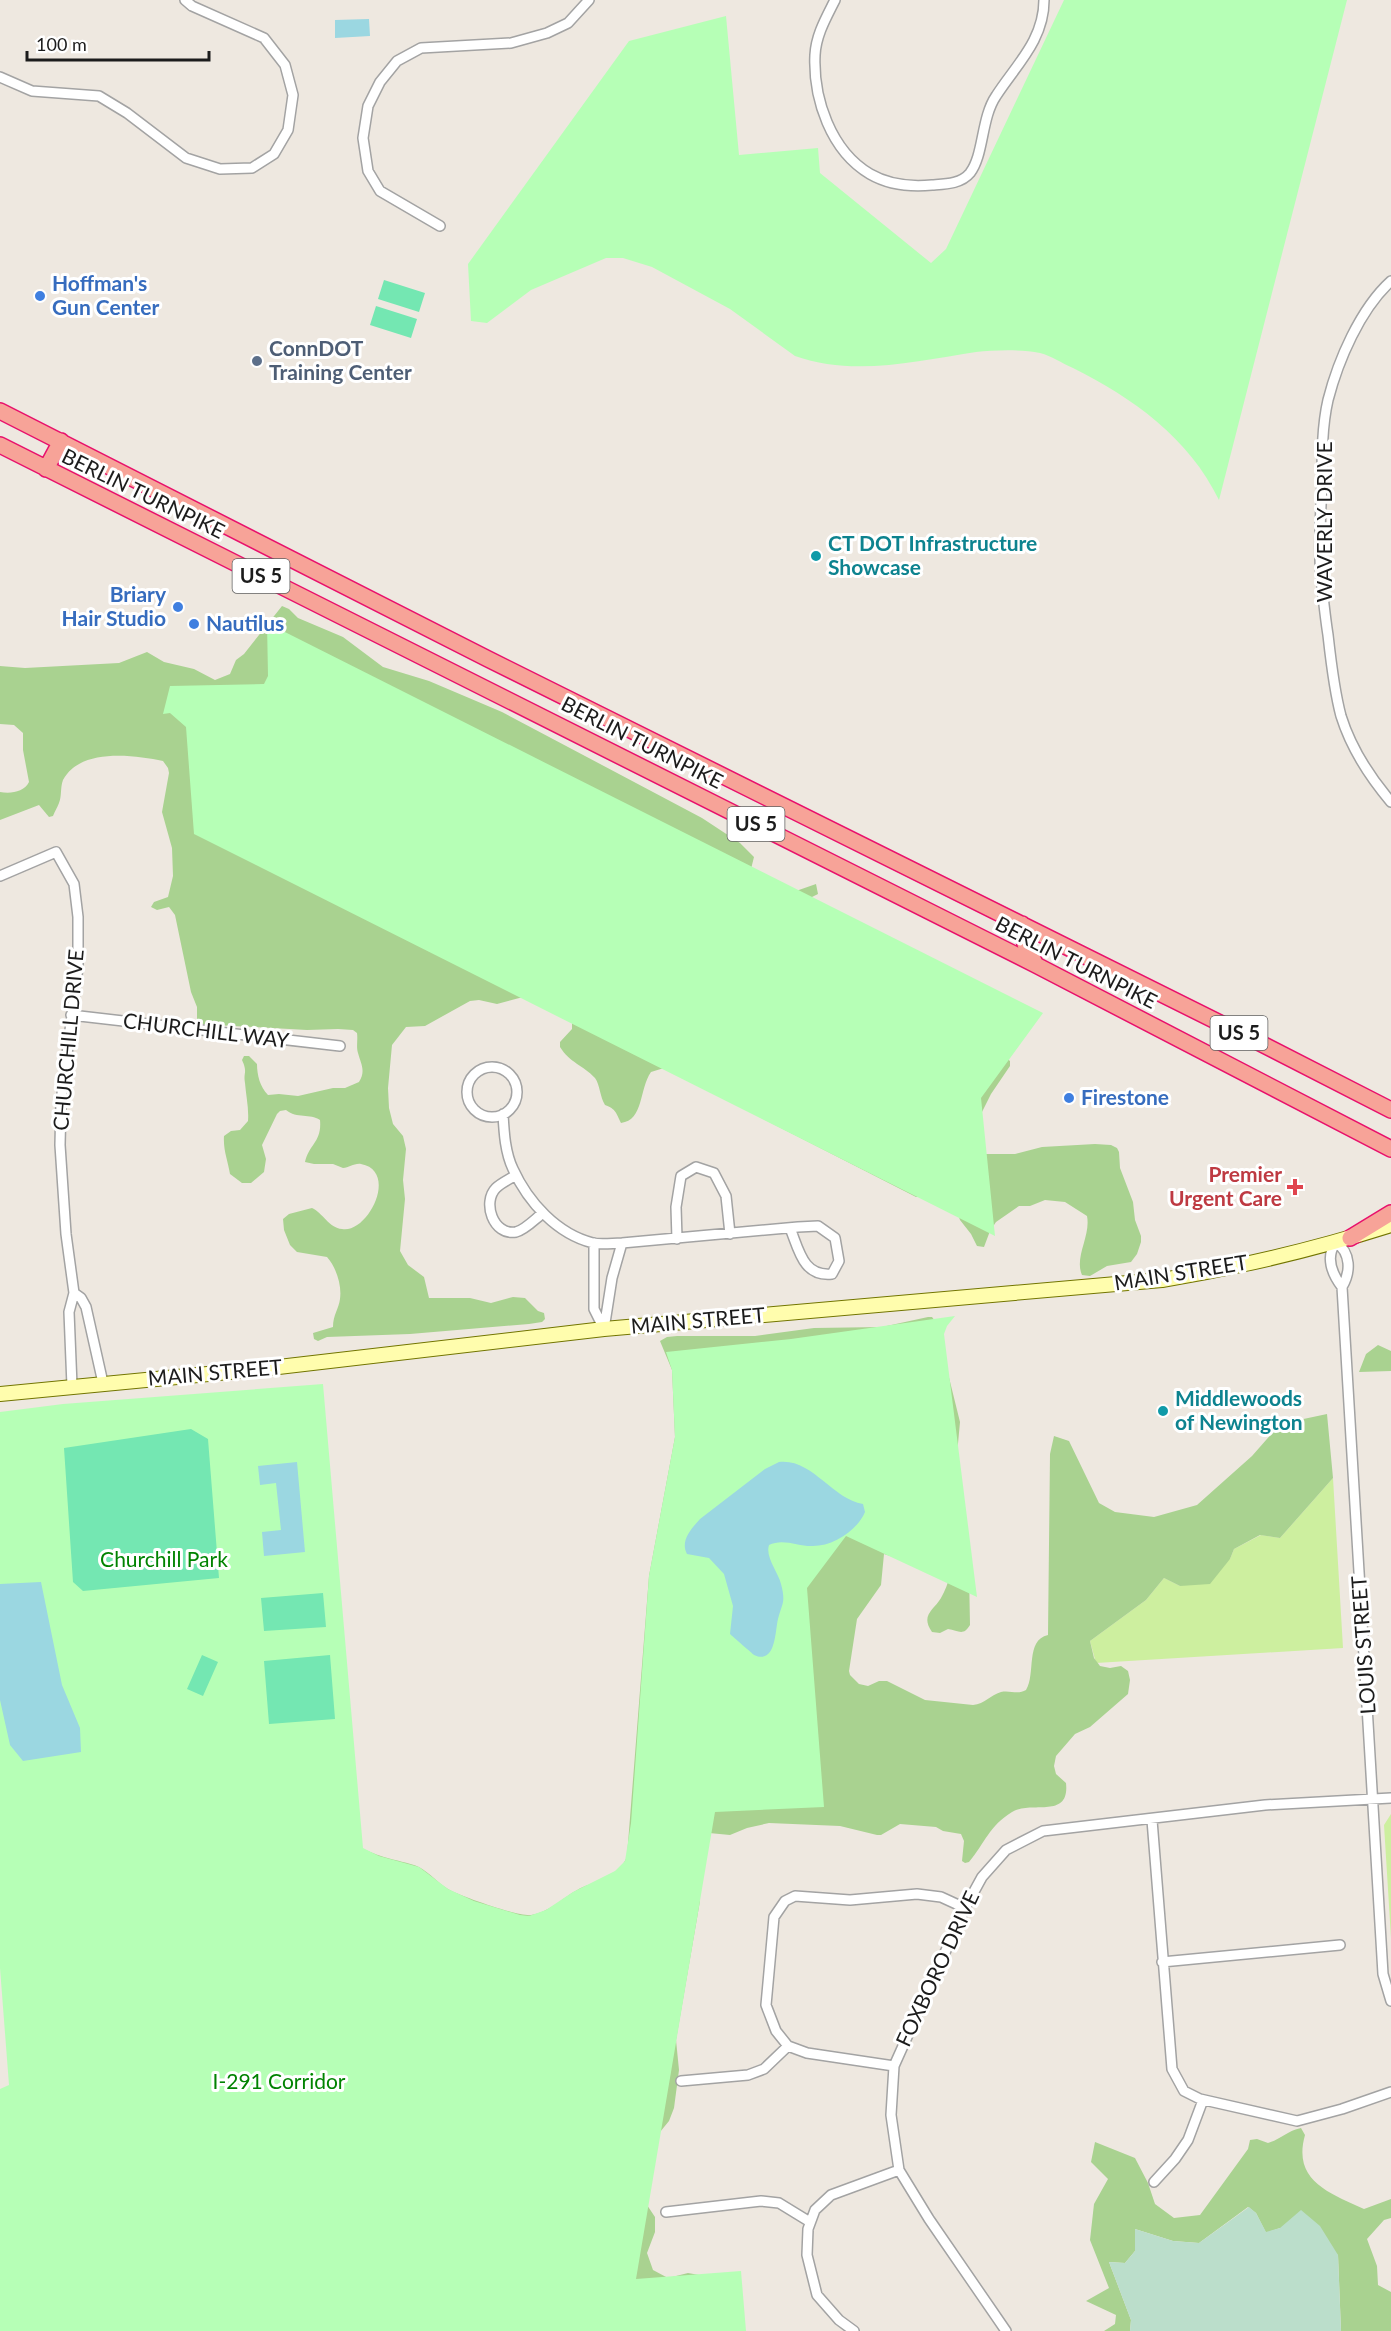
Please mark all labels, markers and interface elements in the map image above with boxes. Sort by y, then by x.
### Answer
scale bar [27,24,208,62]
text: 100 m [36,33,87,55]
place label: Hoffman's Gun Center [52,270,159,319]
marker: Hoffman's Gun Center [33,289,47,303]
place label: ConnDOT Training Center [269,335,412,384]
marker: ConnDOT Training Center [250,354,264,368]
street label: WAVERLY DRIVE [1311,441,1336,603]
street label: BERLIN TURNPIKE [58,442,229,543]
place label: CT DOT Infrastructure Showcase [828,530,1037,579]
marker: CT DOT Infrastructure Showcase [809,549,823,563]
road number: US 5 [232,559,290,593]
place label: Briary Hair Studio [62,581,167,630]
marker: Briary Hair Studio [171,600,185,614]
place label: Nautilus [206,610,284,635]
marker: Nautilus [187,617,201,631]
street label: BERLIN TURNPIKE [558,690,728,793]
road number: US 5 [728,807,784,841]
street label: BERLIN TURNPIKE [992,910,1162,1013]
street label: CHURCHILL DRIVE [47,948,88,1132]
street label: CHURCHILL WAY [122,1007,292,1052]
road number: US 5 [1210,1016,1268,1050]
place label: Firestone [1081,1084,1169,1109]
marker: Firestone [1062,1091,1076,1105]
place label: Premier Urgent Care [1169,1161,1282,1210]
marker: Premier Urgent Care [1286,1178,1304,1196]
street label: MAIN STREET [1112,1249,1250,1294]
street label: MAIN STREET [630,1301,767,1338]
street label: MAIN STREET [147,1353,284,1390]
place label: Middlewoods of Newington [1175,1385,1303,1434]
marker: Middlewoods of Newington [1156,1404,1170,1418]
park label: Churchill Park [100,1546,228,1571]
street label: LOUIS STREET [1345,1575,1380,1715]
street label: FOXBORO DRIVE [890,1887,984,2050]
park label: I-291 Corridor [213,2068,346,2093]

